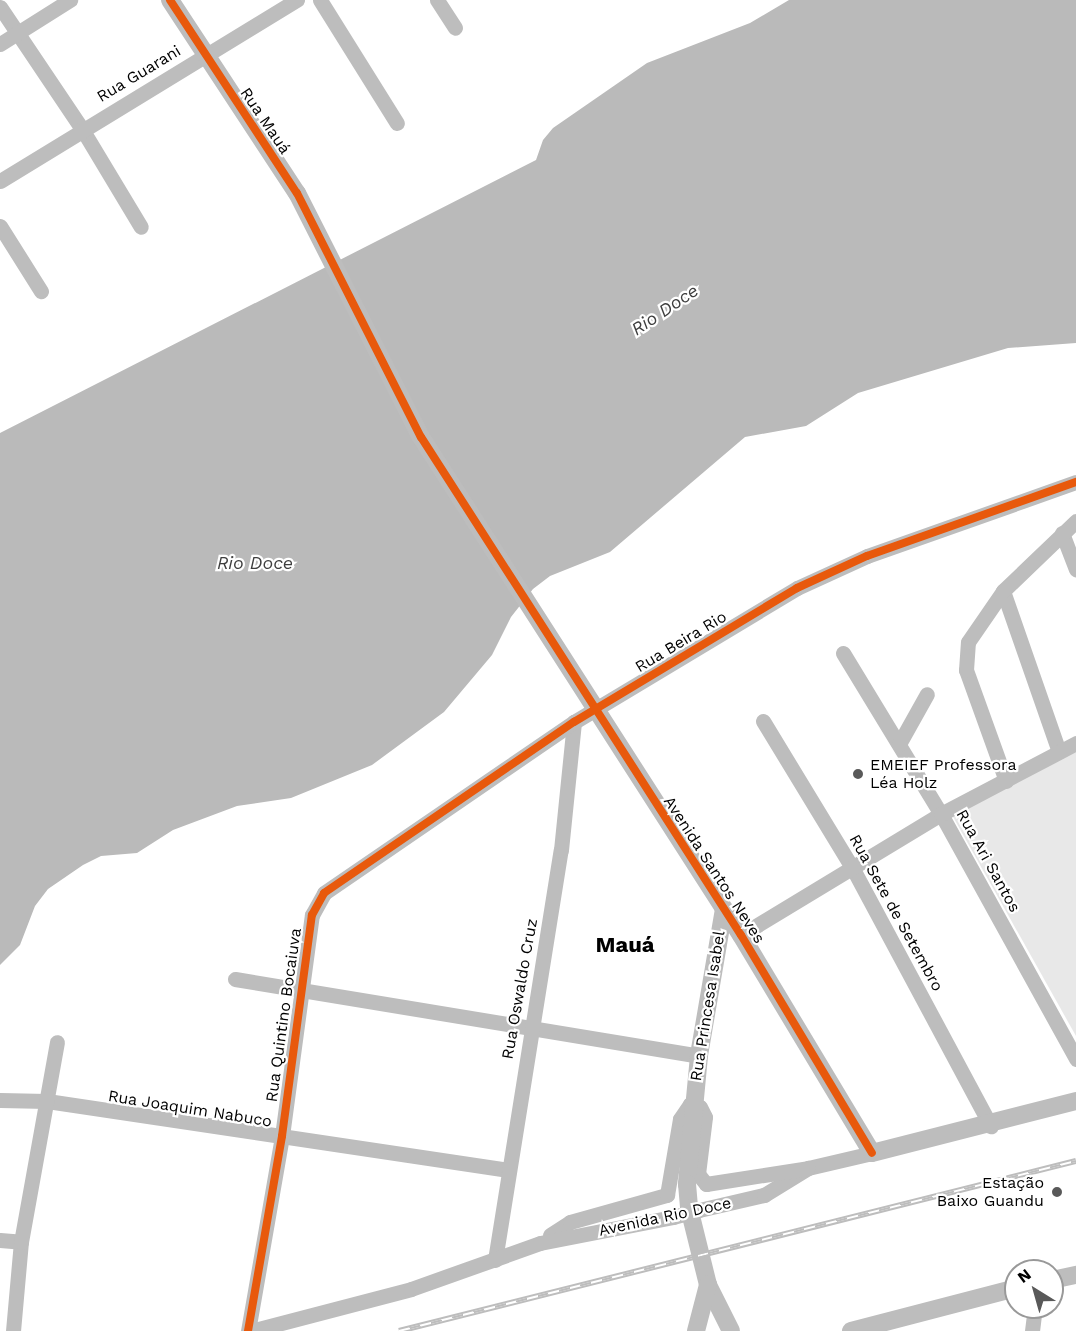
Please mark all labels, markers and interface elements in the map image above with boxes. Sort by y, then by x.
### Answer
street label: Rua Guarani [93,41,185,107]
street label: Rua Mauá [236,84,294,158]
water label: Rio Doce [627,280,703,340]
water label: Rio Doce [217,552,293,574]
street label: Rua Beira Rio [631,607,731,677]
place label: EMEIEF Professora Léa Holz [870,755,1017,793]
marker: EMEIEF Professora Léa Holz [851,767,865,781]
street label: Avenida Santos Neves [659,793,769,947]
street label: Rua Ari Santos [952,806,1024,916]
street label: Rua Sete de Setembro [845,831,947,995]
street label: Rua Oswaldo Cruz [498,917,542,1061]
street label: Rua Quintino Bocaiuva [262,927,306,1103]
street label: Rua Princesa Isabel [687,929,729,1083]
district label: Mauá [595,932,655,958]
street label: Rua Joaquim Nabuco [106,1086,274,1132]
place label: Estação Baixo Guandu [937,1173,1044,1211]
marker: Estação Baixo Guandu [1048,1183,1066,1201]
street label: Avenida Rio Doce [597,1194,733,1240]
north arrow [1004,1259,1064,1319]
text: N [1014,1265,1035,1287]

